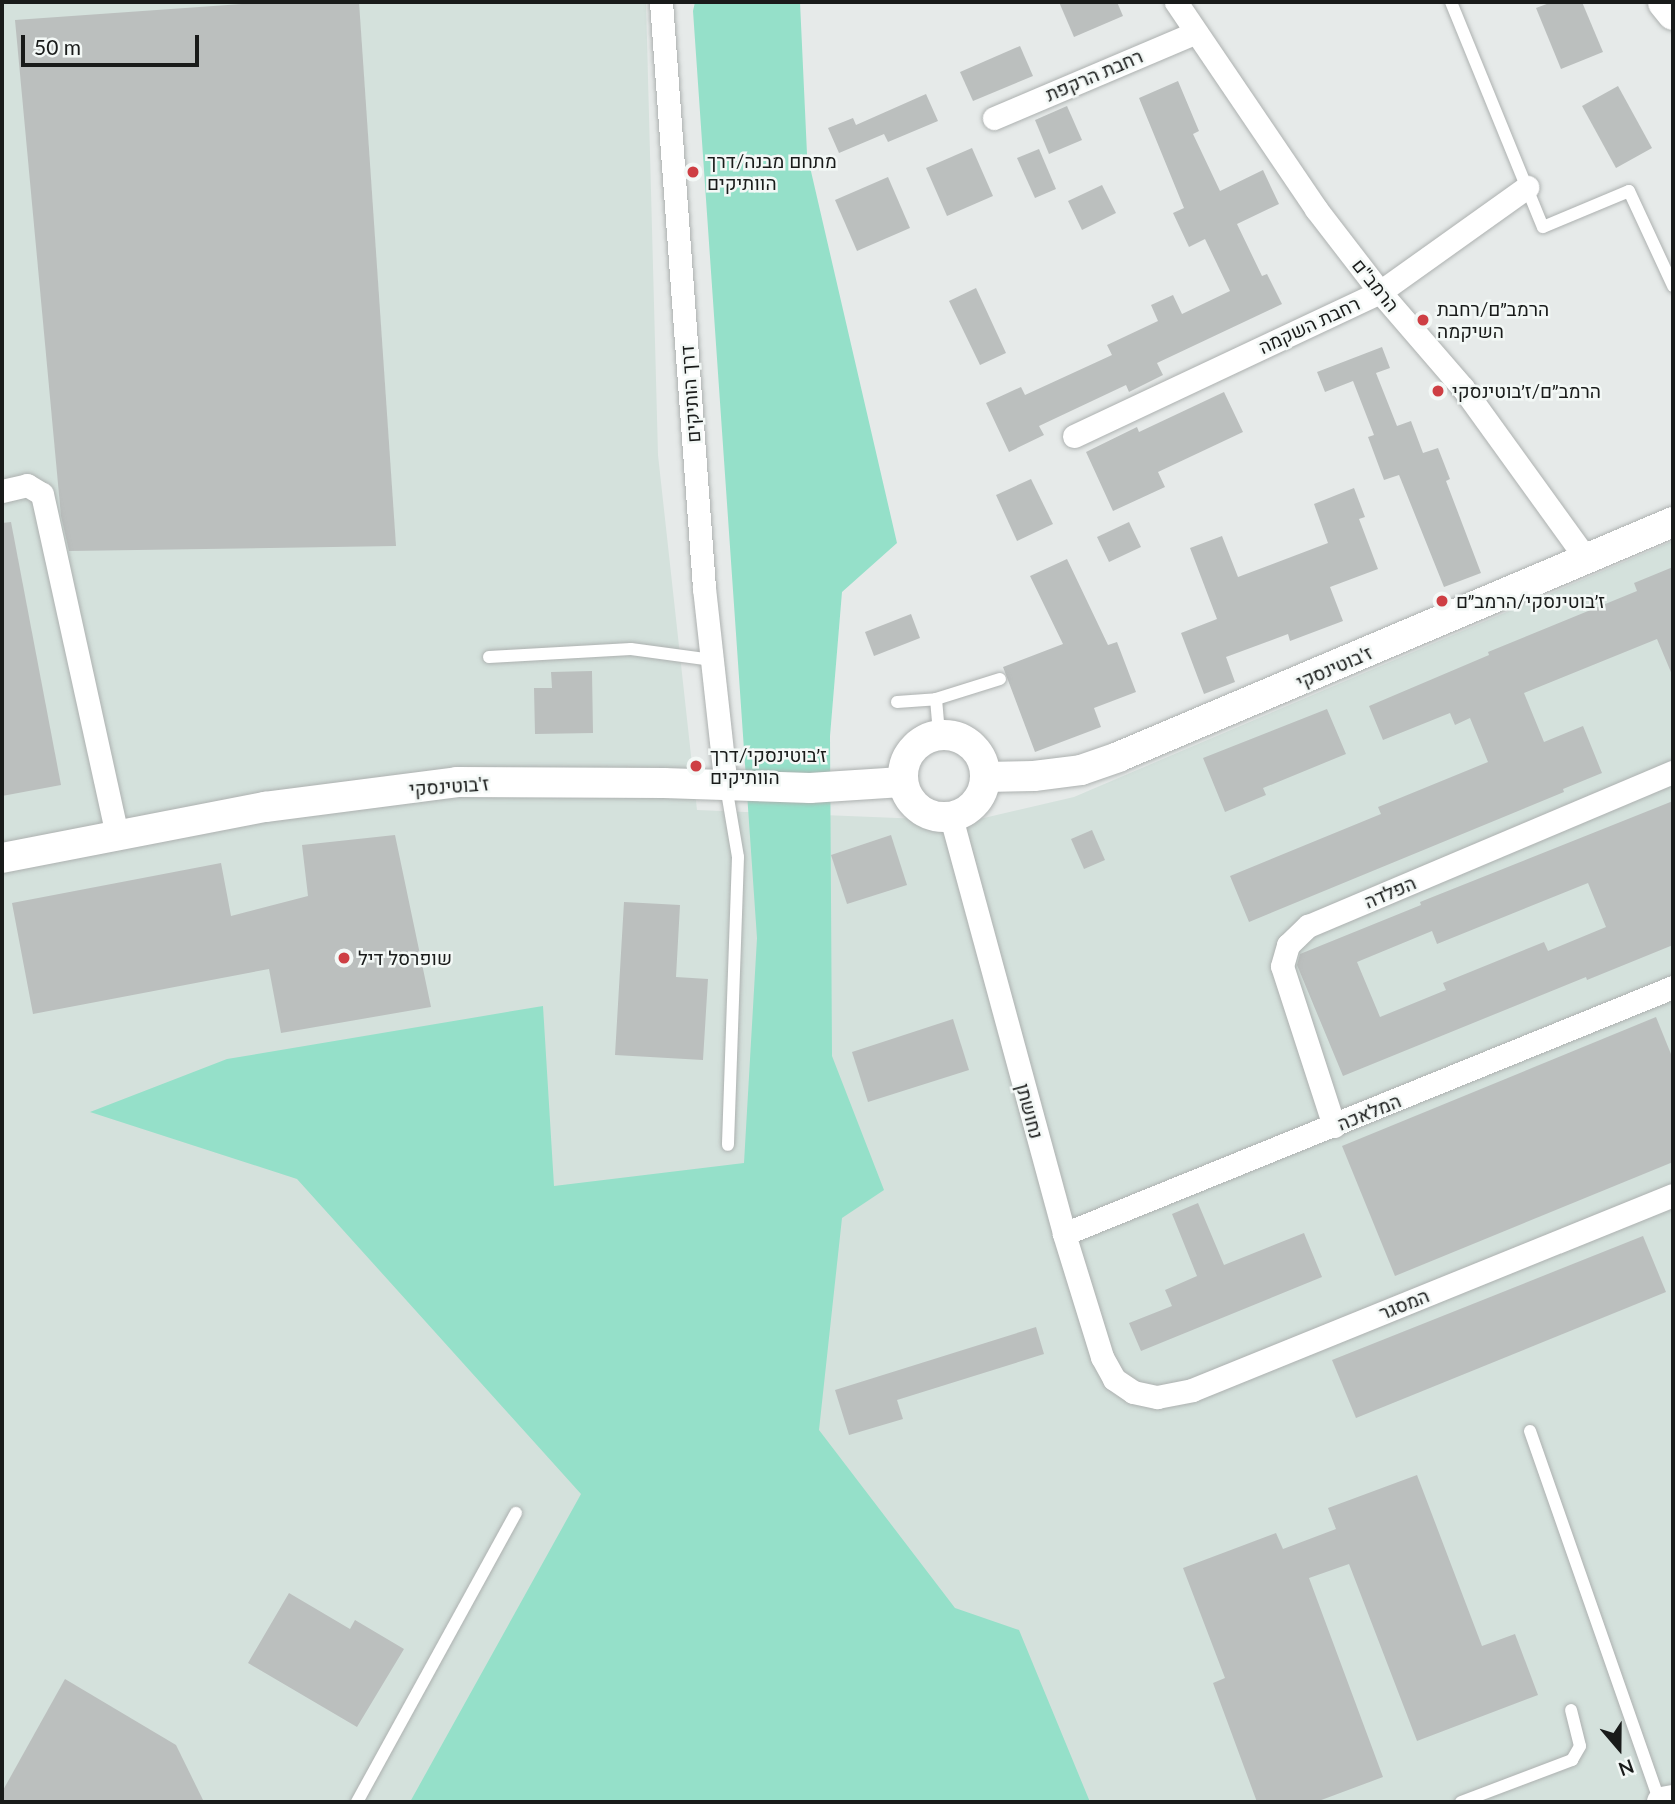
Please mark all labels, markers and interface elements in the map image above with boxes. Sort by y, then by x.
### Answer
scale bar [24,21,203,65]
text: 50 m [34,34,81,59]
street label: רחבת הרקפת [1042,44,1146,106]
place label: מתחם מבנה/דרך הוותיקים [707,150,837,194]
marker: מתחם מבנה/דרך הוותיקים [685,164,701,180]
street label: הרמב"ם [1348,254,1404,316]
street label: רחבת השקמה [1255,292,1363,358]
place label: הרמב״ם/רחבת השיקמה [1437,298,1549,342]
marker: הרמב״ם/רחבת השיקמה [1415,312,1431,328]
street label: דרך הותיקים [675,345,705,443]
place label: הרמב״ם/ז׳בוטינסקי [1452,380,1601,402]
marker: הרמב״ם/ז׳בוטינסקי [1430,383,1446,399]
place label: ז׳בוטינסקי/הרמב״ם [1456,590,1605,612]
marker: ז׳בוטינסקי/הרמב״ם [1434,593,1450,609]
street label: ז'בוטינסקי [1293,641,1375,693]
place label: ז׳בוטינסקי/דרך הוותיקים [710,744,827,788]
marker: ז׳בוטינסקי/דרך הוותיקים [688,758,704,774]
street label: ז'בוטינסקי [408,772,490,800]
street label: הפלדה [1361,871,1419,913]
place label: שופרסל דיל [358,947,452,969]
marker: שופרסל דיל [336,950,352,966]
street label: נחושתן [1012,1081,1048,1141]
street label: המלאכה [1334,1089,1404,1135]
street label: המסגר [1376,1284,1432,1324]
north arrow [1584,1713,1654,1783]
text: N [1616,1755,1637,1782]

